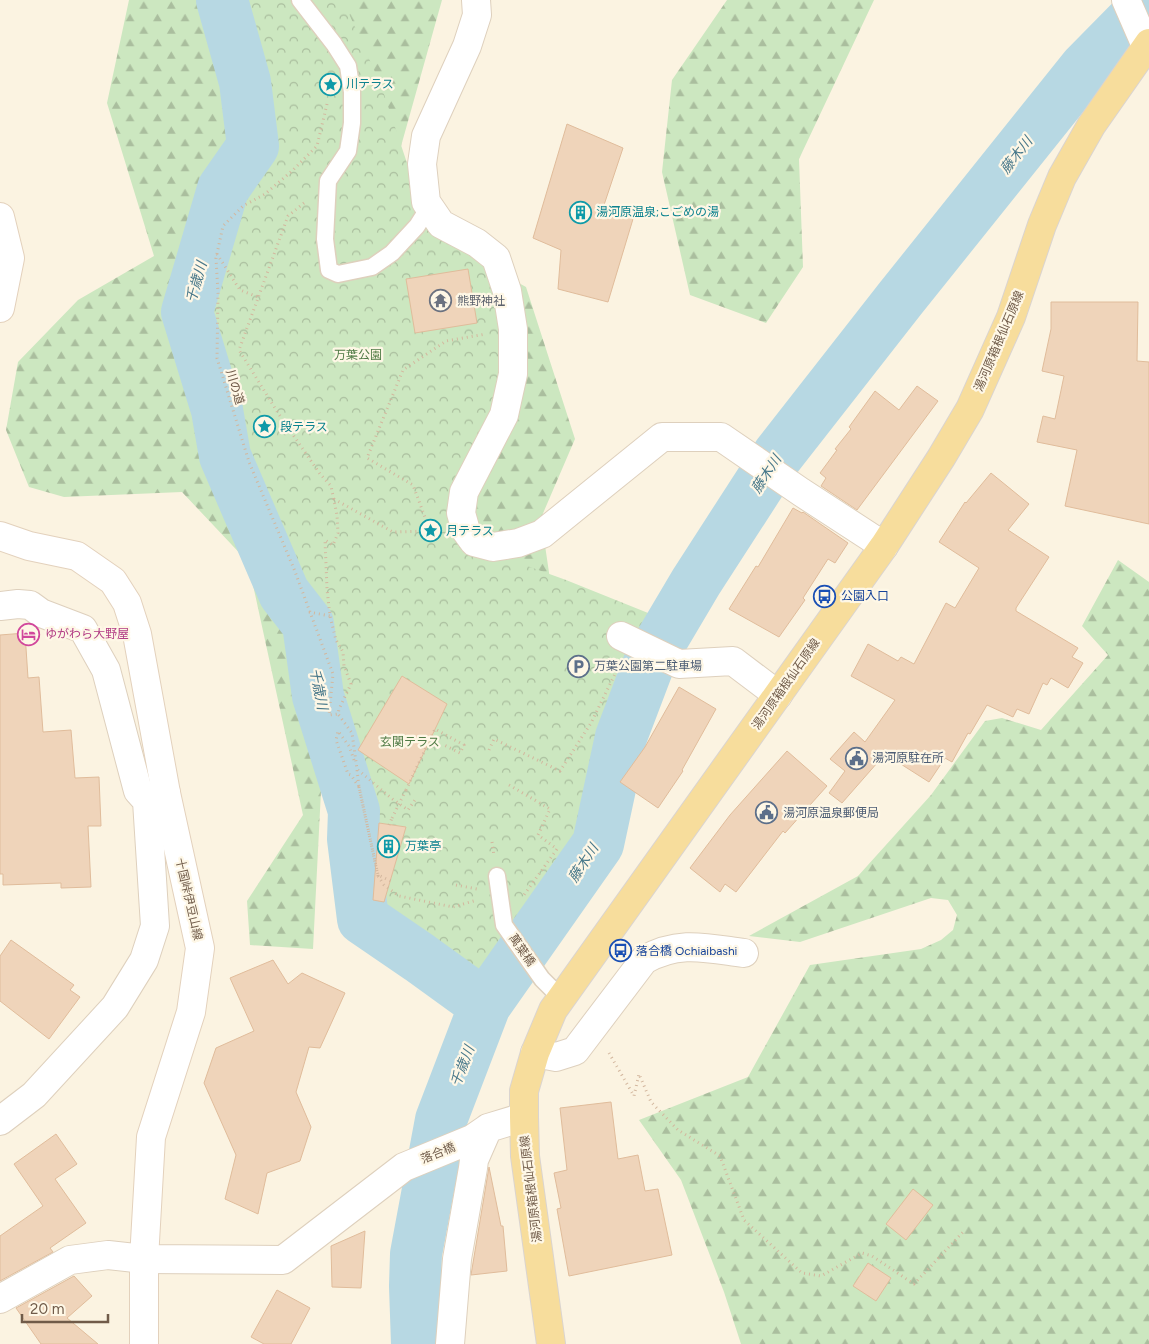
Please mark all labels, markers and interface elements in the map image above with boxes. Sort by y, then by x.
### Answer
place icon: 川テラス [318,72,342,96]
place label: 川テラス [346,77,394,91]
water label: 藤木川 [997,132,1037,177]
building icon: 湯河原温泉;こごめの湯 [568,200,592,224]
place label: 湯河原温泉;こごめの湯 [596,205,719,219]
water label: 千歳川 [183,258,211,305]
temple icon: 熊野神社 [429,289,453,313]
street label: 湯河原箱根仙石原線 [971,289,1027,393]
place label: 熊野神社 [457,294,505,308]
park label: 万葉公園 [334,348,382,362]
street label: 川の道 [223,368,247,406]
place icon: 段テラス [252,415,276,439]
place label: 段テラス [280,420,328,434]
water label: 藤木川 [748,450,786,497]
place icon: 月テラス [418,519,442,543]
place label: 月テラス [446,524,494,538]
bus stop icon: 公園入口 [813,584,837,608]
place label: 公園入口 [841,589,889,603]
hotel icon: ゆがわら大野屋 [17,622,41,646]
place label: ゆがわら大野屋 [45,627,129,641]
street label: 湯河原箱根仙石原線 [749,636,823,732]
parking icon: 万葉公園第二駐車場 [566,654,590,678]
place label: 万葉公園第二駐車場 [594,659,702,673]
water label: 千歳川 [306,667,331,713]
park label: 玄関テラス [380,735,440,749]
public building icon: 湯河原駐在所 [844,746,868,770]
place label: 湯河原駐在所 [872,751,944,765]
public building icon: 湯河原温泉郵便局 [755,801,779,825]
place label: 湯河原温泉郵便局 [783,806,879,820]
building icon: 万葉亭 [377,834,401,858]
place label: 万葉亭 [405,839,441,853]
water label: 藤木川 [565,839,603,886]
street label: 十国峠伊豆山線 [173,856,205,942]
street label: 萬葉橋 [506,931,538,969]
bus stop icon: 落合橋 Ochiaibashi [608,939,632,963]
place label: 落合橋 Ochiaibashi [636,944,737,958]
water label: 千歳川 [447,1042,479,1089]
street label: 湯河原箱根仙石原線 [517,1135,545,1243]
street label: 落合橋 [419,1140,457,1166]
scale bar [22,1292,109,1324]
text: 20 m [30,1300,64,1318]

